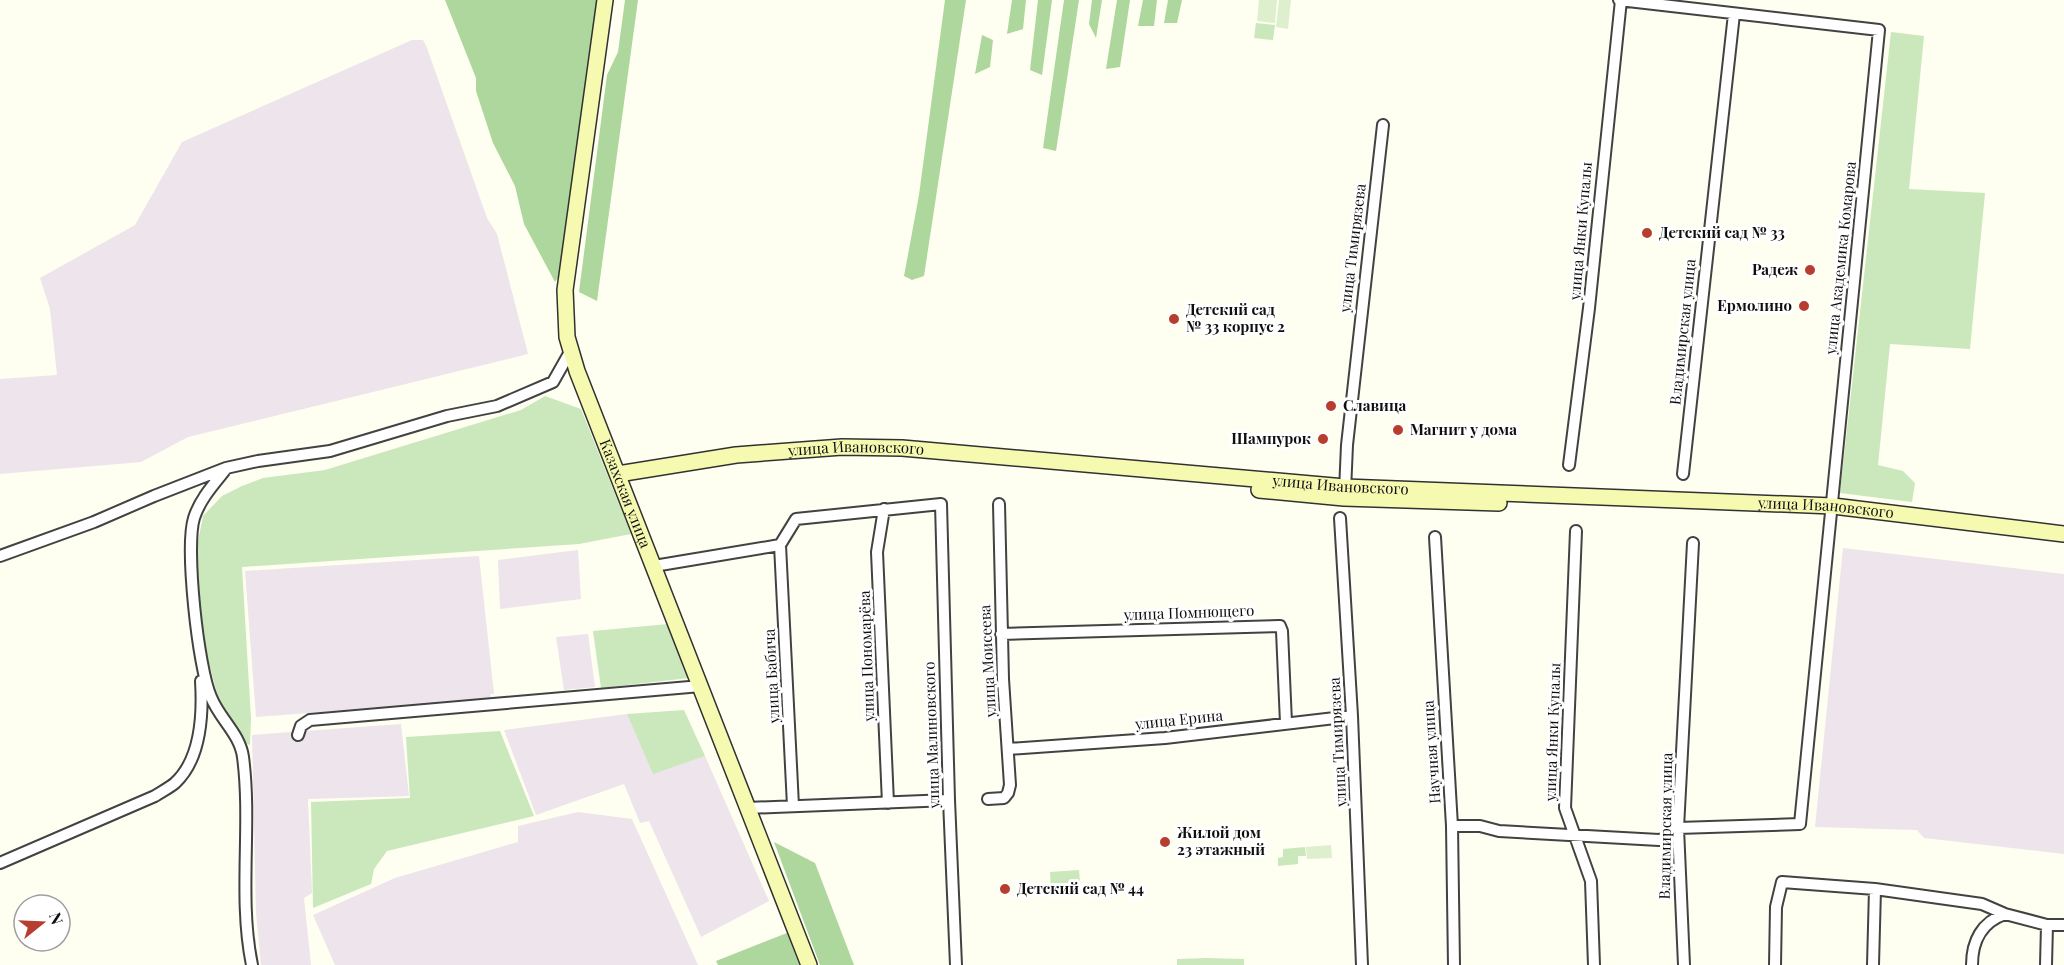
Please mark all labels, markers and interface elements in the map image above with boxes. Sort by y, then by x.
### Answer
street label: улица Академика Комарова [1820,160,1860,356]
street label: улица Янки Купалы [1564,161,1596,302]
street label: улица Тимирязева [1334,182,1370,314]
place label: Детский сад № 33 [1659,222,1785,242]
marker: Детский сад № 33 [1640,226,1654,240]
street label: Владимирская улица [1664,257,1700,406]
place label: Радеж [1752,259,1799,279]
marker: Радеж [1803,263,1817,277]
place label: Ермолино [1717,295,1792,315]
place label: Детский сад № 33 корпус 2 [1186,299,1285,336]
marker: Ермолино [1797,299,1811,313]
marker: Детский сад № 33 корпус 2 [1167,312,1181,326]
place label: Славица [1343,395,1407,415]
marker: Славица [1324,399,1338,413]
place label: Магнит у дома [1410,419,1517,439]
marker: Магнит у дома [1391,423,1405,437]
place label: Шампурок [1231,428,1312,448]
marker: Шампурок [1316,432,1330,446]
street label: Казахская улица [596,436,656,551]
street label: улица Ивановского [786,436,925,460]
street label: улица Ивановского [1271,470,1409,498]
street label: улица Ивановского [1757,492,1895,522]
street label: улица Пономарёва [854,590,878,723]
street label: улица Помнющего [1122,600,1255,624]
street label: улица Моисеева [974,604,1000,719]
street label: улица Бабича [759,628,784,725]
street label: улица Малиновского [918,661,944,810]
street label: улица Янки Купалы [1540,662,1564,803]
street label: улица Тимирязева [1324,676,1350,808]
street label: Научная улица [1417,699,1445,804]
street label: улица Ерина [1133,704,1224,734]
street label: Владимирская улица [1654,752,1676,899]
place label: Жилой дом 23 этажный [1176,822,1265,859]
marker: Жилой дом 23 этажный [1158,835,1172,849]
place label: Детский сад № 44 [1017,878,1144,898]
marker: Детский сад № 44 [998,882,1012,896]
north arrow [12,893,72,953]
text: N [45,909,69,927]

